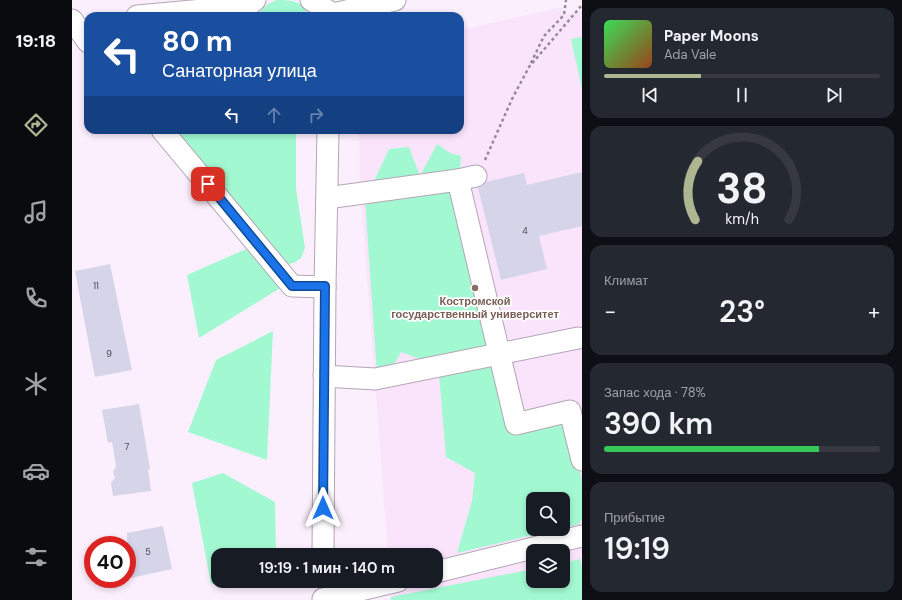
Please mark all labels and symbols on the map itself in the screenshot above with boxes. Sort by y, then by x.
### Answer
pin [191,167,225,201]
house number: 4 [522,225,528,237]
house number: 11 [93,280,99,292]
marker: Костромской государственный университет [470,283,480,293]
place label: Костромской государственный университет [391,294,559,321]
house number: 9 [106,348,112,360]
house number: 7 [125,441,130,453]
position arrow [302,487,344,529]
speed limit sign: 40 [84,536,136,588]
house number: 5 [145,546,151,558]

